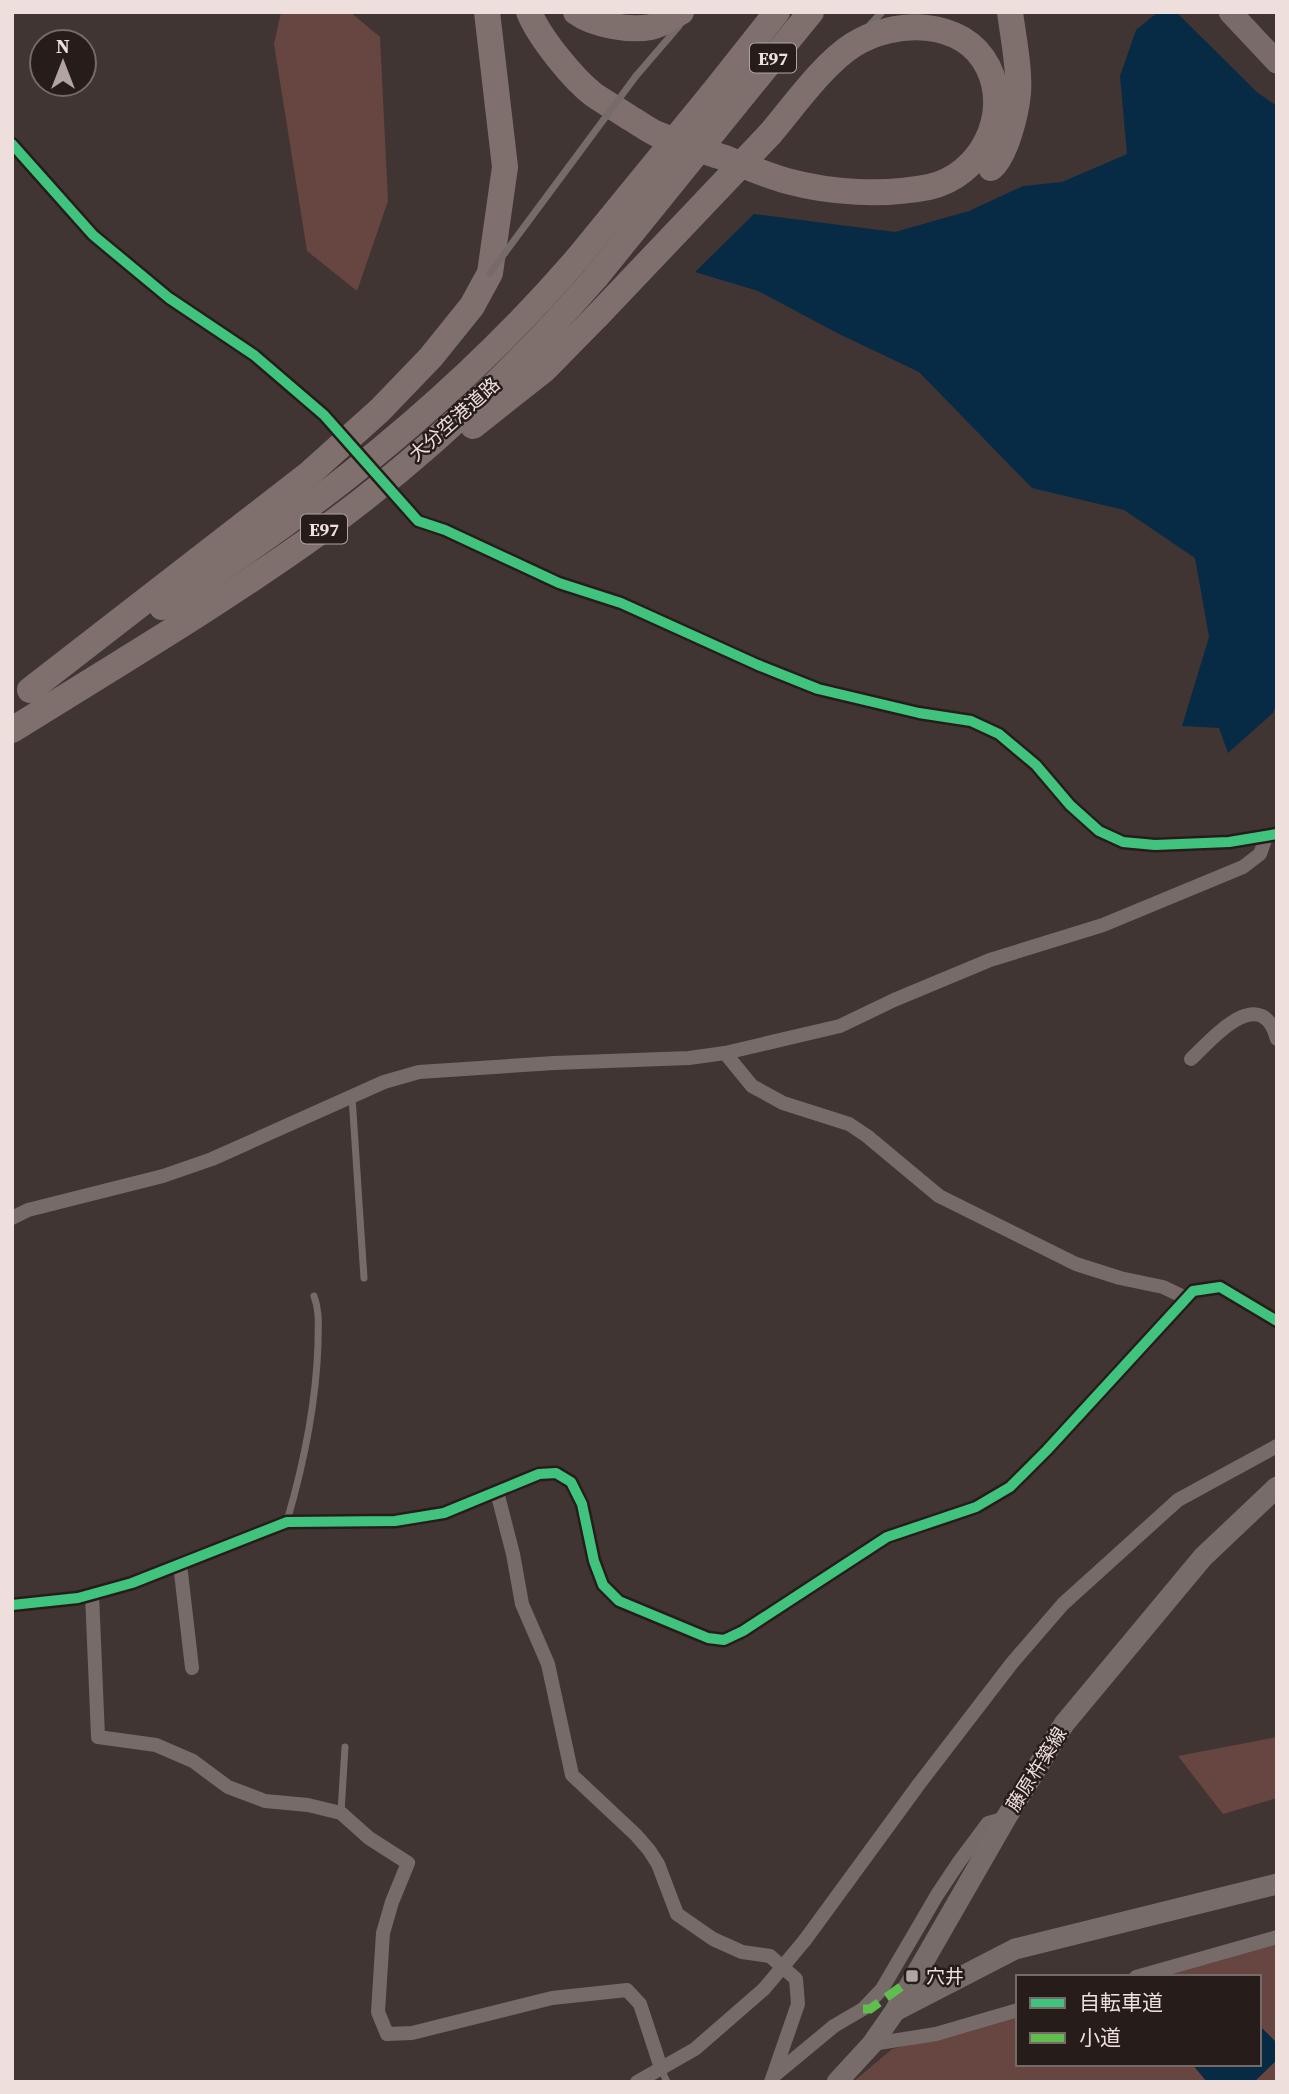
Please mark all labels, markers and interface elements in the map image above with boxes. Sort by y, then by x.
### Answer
north arrow [28,28,98,98]
text: N [56,33,70,59]
road number: E97 [750,44,796,72]
street label: 大分空港道路 [403,371,505,467]
road number: E97 [301,514,347,544]
street label: 藤原杵築線 [1000,1722,1072,1816]
place label: 穴井 [926,1963,964,1989]
marker: 穴井 [904,1968,920,1984]
legend [1016,1975,1261,2066]
text: 自転車道 [1079,1988,1163,2017]
text: 小道 [1079,2023,1121,2052]

